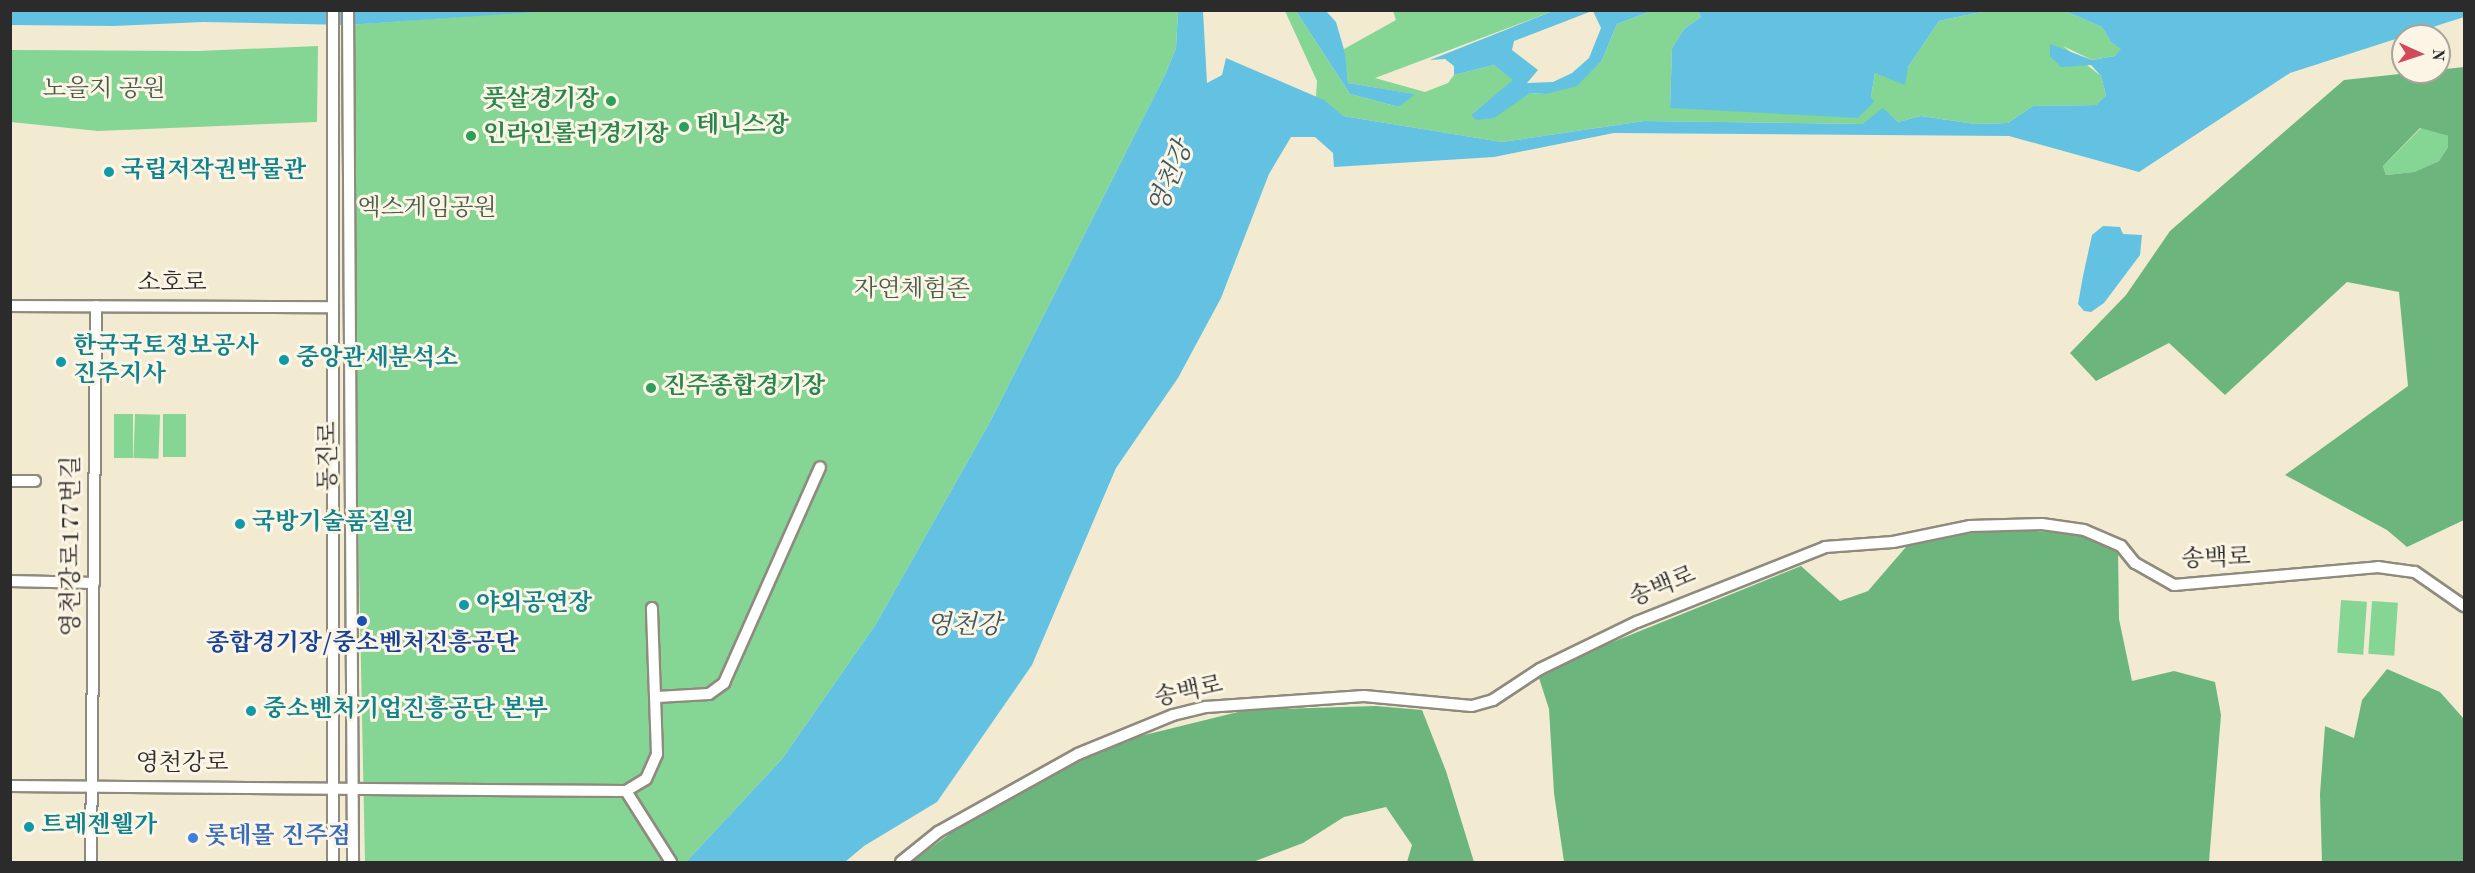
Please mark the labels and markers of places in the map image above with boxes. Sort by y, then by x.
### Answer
place label: 풋살경기장 [483,87,599,115]
marker: 풋살경기장 [604,94,618,108]
place label: 테니스장 [696,113,789,141]
marker: 테니스장 [677,120,691,134]
place label: 인라인롤러경기장 [483,122,668,150]
marker: 인라인롤러경기장 [464,129,478,143]
place label: 국립저작권박물관 [121,158,306,186]
marker: 국립저작권박물관 [102,165,116,179]
place label: 한국국토정보공사 진주지사 [73,334,258,390]
place label: 중앙관세분석소 [296,346,458,374]
marker: 중앙관세분석소 [277,353,291,367]
marker: 한국국토정보공사 진주지사 [54,355,68,369]
place label: 진주종합경기장 [663,374,825,402]
marker: 진주종합경기장 [644,381,658,395]
place label: 국방기술품질원 [252,510,414,538]
marker: 국방기술품질원 [233,517,247,531]
place label: 야외공연장 [476,591,592,619]
marker: 야외공연장 [457,598,471,612]
marker: 종합경기장/중소벤처진흥공단 [355,614,369,628]
place label: 종합경기장/중소벤처진흥공단 [206,631,518,659]
place label: 중소벤처기업진흥공단 본부 [263,697,548,725]
marker: 중소벤처기업진흥공단 본부 [244,704,258,718]
place label: 트레젠웰가 [41,813,157,841]
marker: 트레젠웰가 [22,820,36,834]
place label: 롯데몰 진주점 [205,824,351,852]
marker: 롯데몰 진주점 [186,831,200,845]

